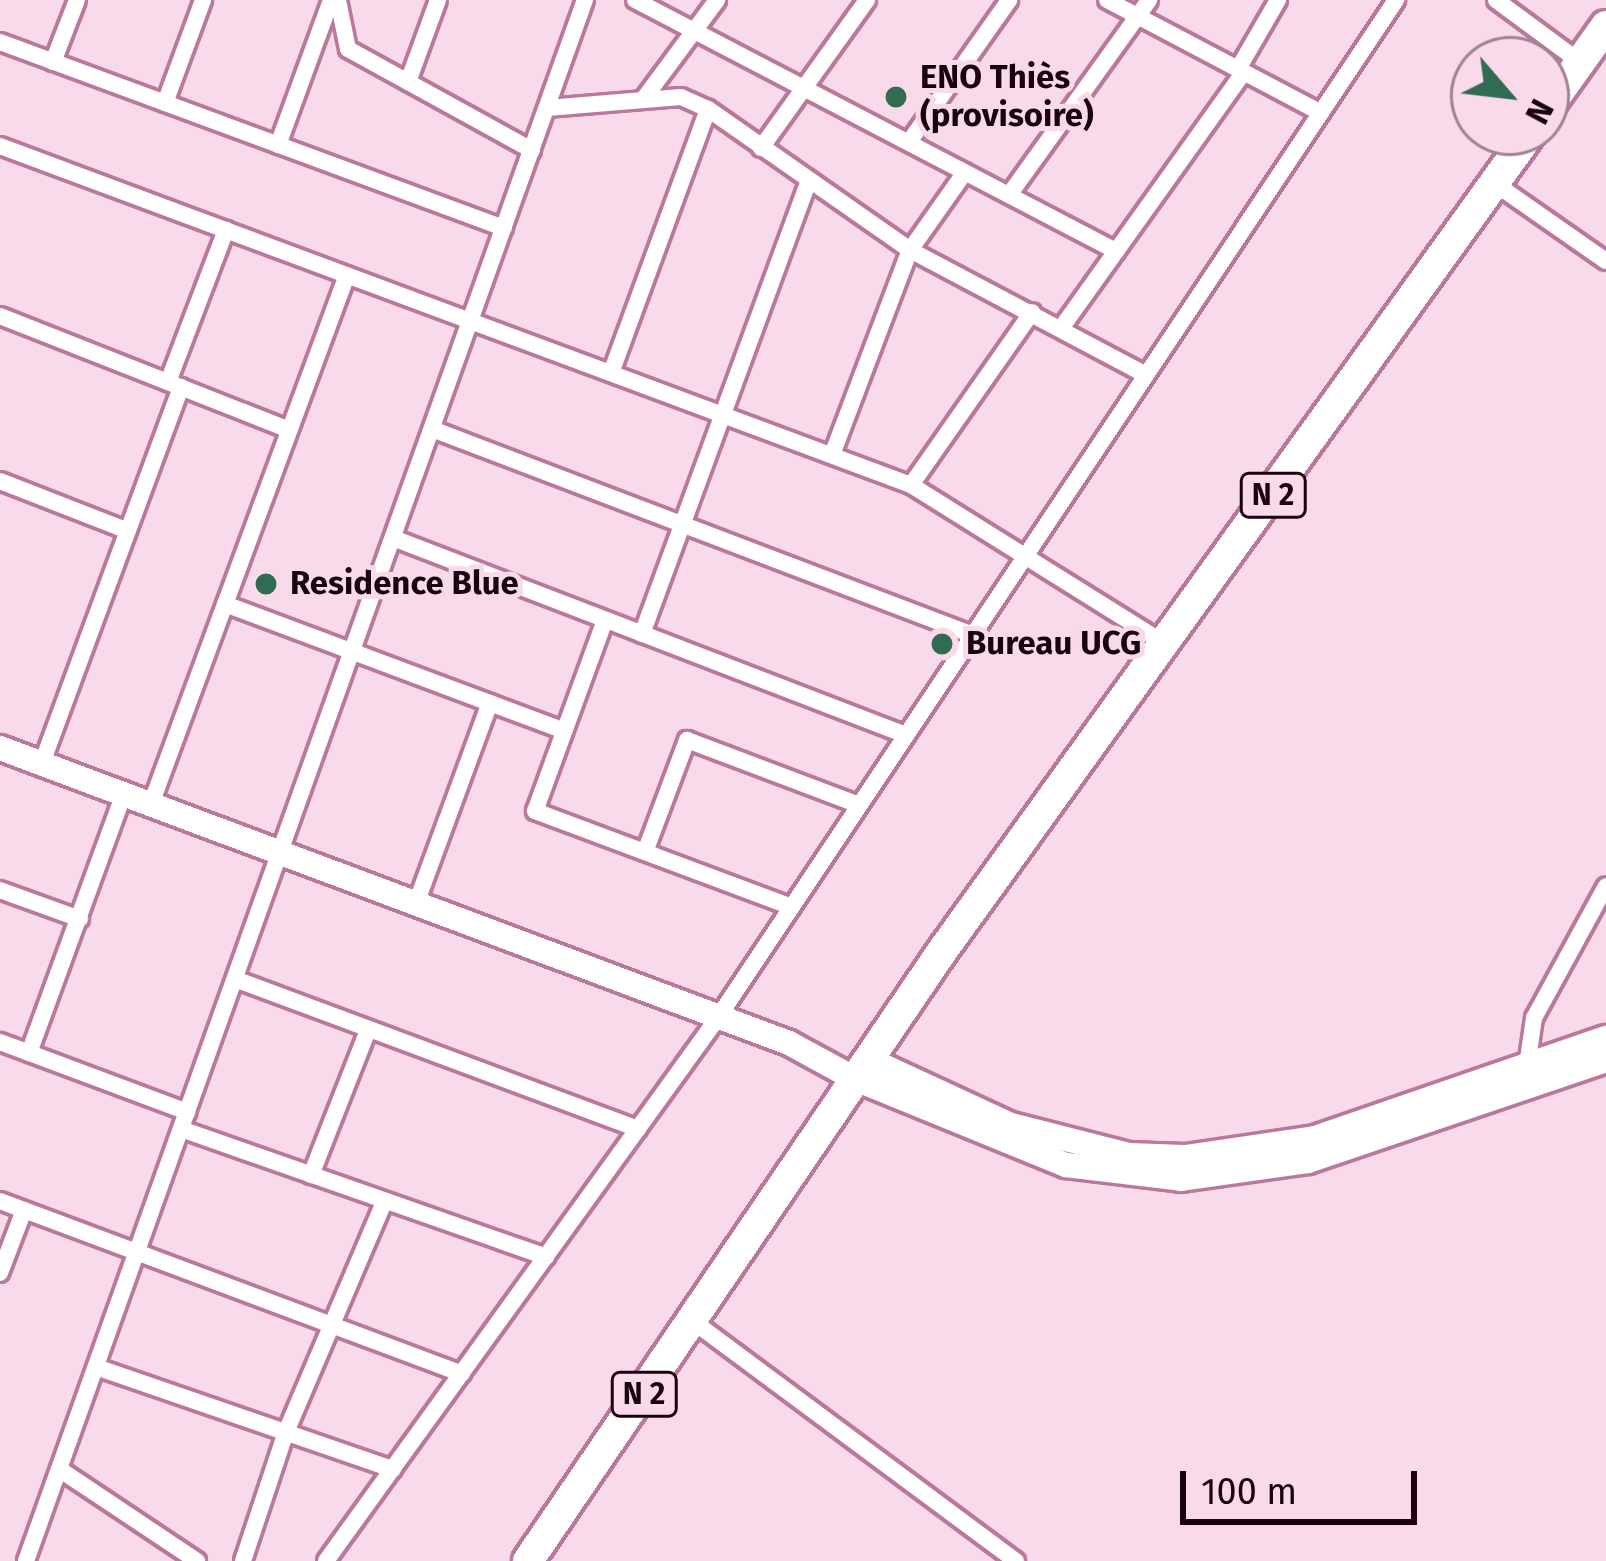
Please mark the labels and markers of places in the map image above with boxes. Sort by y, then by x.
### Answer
place label: ENO Thiès (provisoire) [920,58,1094,136]
marker: ENO Thiès (provisoire) [883,84,909,110]
place label: Residence Blue [290,564,519,604]
marker: Residence Blue [253,571,279,597]
place label: Bureau UCG [966,624,1141,664]
marker: Bureau UCG [929,631,955,657]

